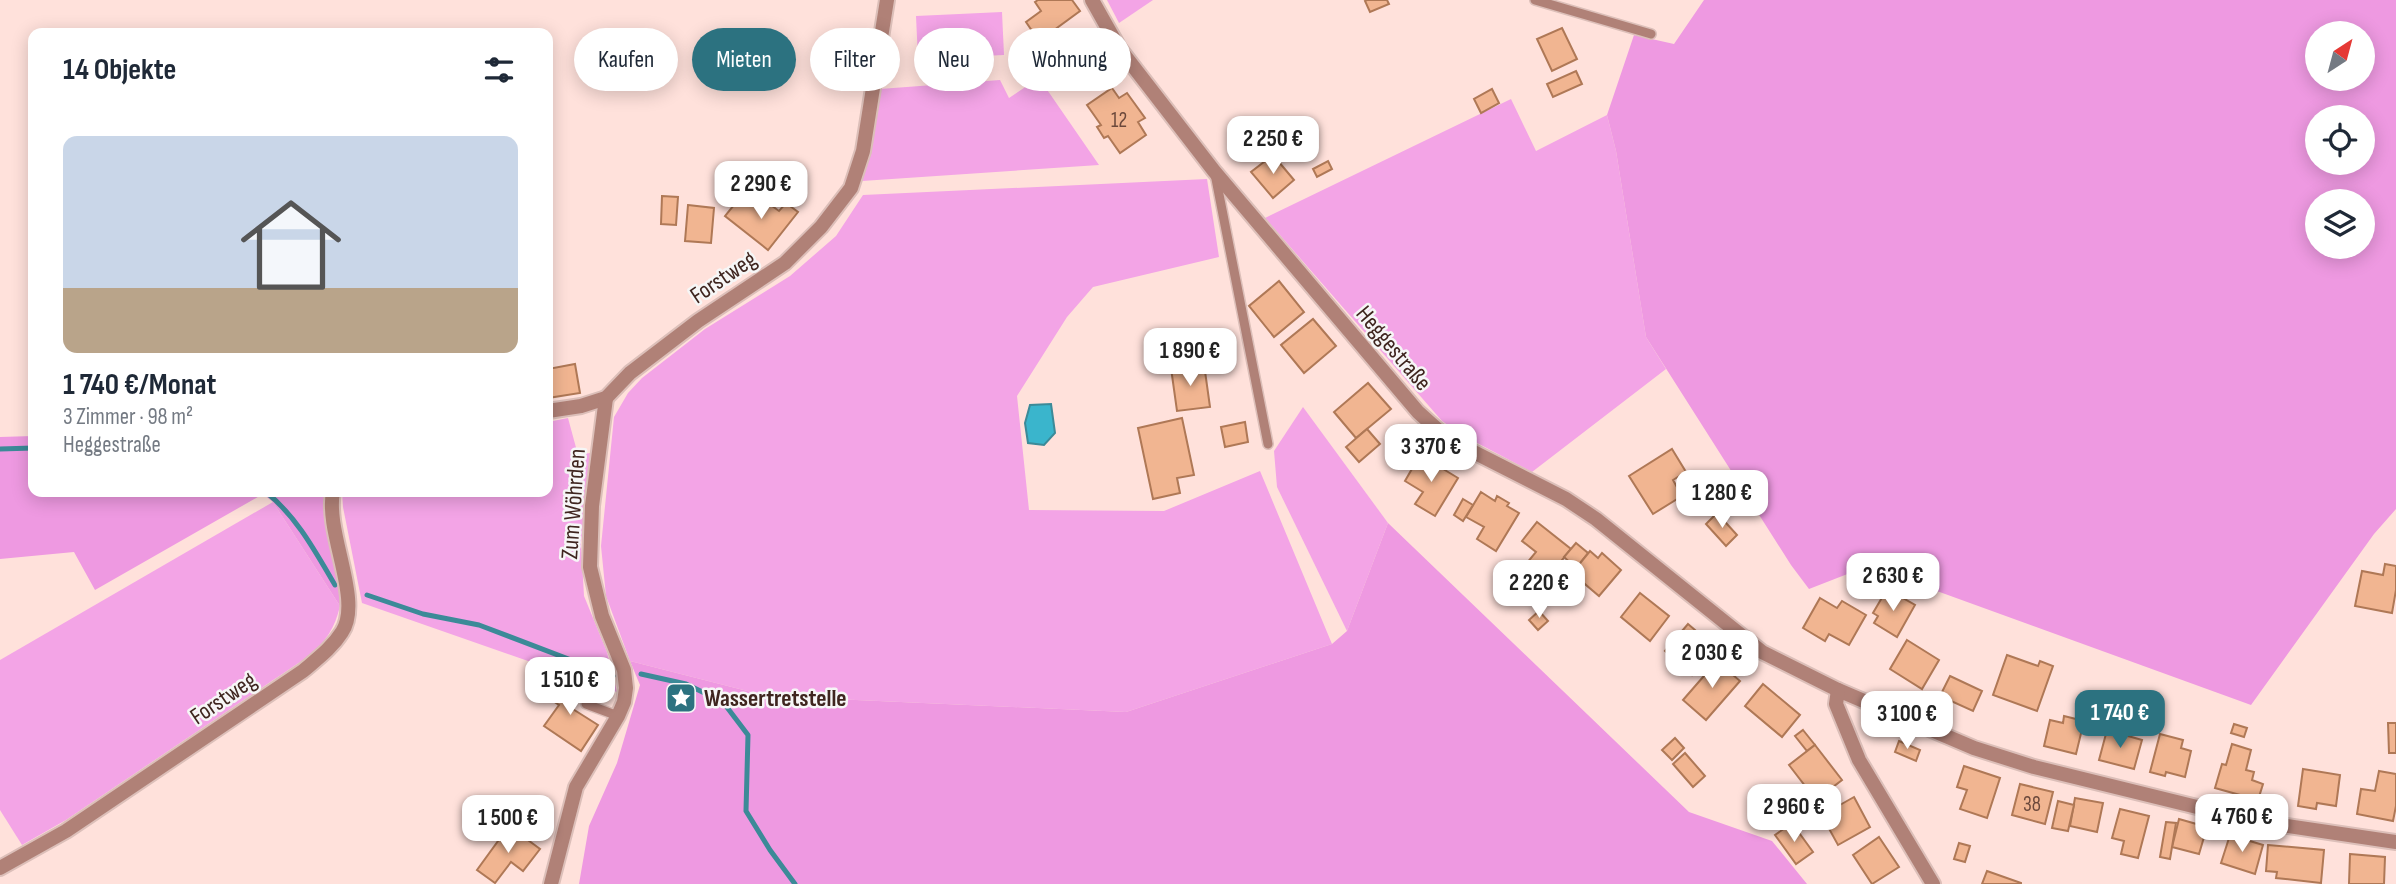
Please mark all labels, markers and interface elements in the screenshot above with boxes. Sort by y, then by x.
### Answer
north arrow [2305,21,2375,91]
map controls [2305,21,2375,259]
chip: Kaufen [574,28,678,91]
chip: Mieten [692,28,796,91]
chip: Filter [810,28,900,91]
chip: Neu [914,28,994,91]
chip: Wohnung [1008,28,1131,91]
icon: filters [480,51,518,89]
text: 14 Objekte [63,52,176,88]
button: locate [2305,105,2375,175]
house number: 12 [1111,108,1127,133]
pin: 2 250 € [1208,116,1338,176]
text: 2 250 € [1243,125,1303,153]
pin: 2 290 € [696,162,826,221]
text: 2 290 € [731,170,791,198]
icon: home [228,182,354,308]
button: layers [2305,189,2375,259]
street label: Forstweg [685,245,762,310]
street label: Heggestraße [1350,300,1437,397]
pin: 1 890 € [1125,328,1255,388]
text: 1 890 € [1160,337,1220,365]
text: 1 740 €/Monat [63,367,216,403]
text: 3 Zimmer · 98 m² [63,403,193,431]
pin: 3 370 € [1366,424,1496,484]
text: Heggestraße [63,431,161,459]
text: 3 370 € [1401,433,1461,461]
street label: Zum Wöhrden [555,448,592,560]
pin: 1 280 € [1657,470,1787,530]
text: 1 280 € [1692,479,1752,507]
pin: 2 630 € [1828,554,1958,613]
pin: 2 220 € [1474,560,1604,620]
text: 2 630 € [1862,562,1924,590]
text: 2 220 € [1509,569,1569,597]
pin: 2 030 € [1647,630,1777,690]
text: 2 030 € [1681,639,1743,667]
pin: 1 510 € [505,658,635,717]
street label: Forstweg [185,666,262,731]
text: 1 510 € [541,666,599,694]
place icon: Wassertretstelle [664,681,698,715]
place label: Wassertretstelle [704,684,847,713]
pin: 1 740 € [2055,690,2185,750]
pin: 3 100 € [1842,692,1972,751]
text: 1 740 € [2091,699,2149,727]
text: 3 100 € [1877,700,1937,728]
pin: 2 960 € [1729,784,1859,844]
house number: 38 [2023,792,2041,817]
text: 2 960 € [1763,793,1825,821]
pin: 4 760 € [2177,794,2307,854]
pin: 1 500 € [443,796,573,855]
text: 4 760 € [2211,803,2273,831]
text: 1 500 € [478,804,538,832]

